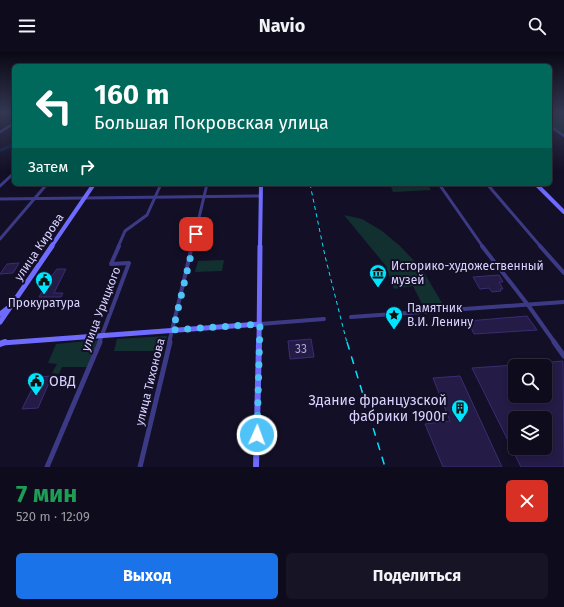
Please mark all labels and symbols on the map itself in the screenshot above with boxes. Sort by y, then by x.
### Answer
street label: улица Кирова [11,211,67,283]
pin [179,217,213,251]
place label: Историко-художественный музей [391,259,544,287]
museum icon: Историко-художественный музей [368,263,388,288]
street label: улица Урицкого [78,265,124,353]
public building icon: Прокуратура [34,270,54,295]
place label: Прокуратура [8,296,80,310]
place label: Памятник В.И. Ленину [407,301,473,329]
place icon: Памятник В.И. Ленину [384,305,404,330]
street label: улица Тихонова [132,337,168,427]
house number: 33 [295,342,307,356]
public building icon: ОВД [26,371,46,396]
place label: ОВД [49,373,76,390]
place label: Здание французской фабрики 1900г [309,392,447,425]
building icon: Здание французской фабрики 1900г [450,398,470,423]
position arrow [236,414,278,456]

